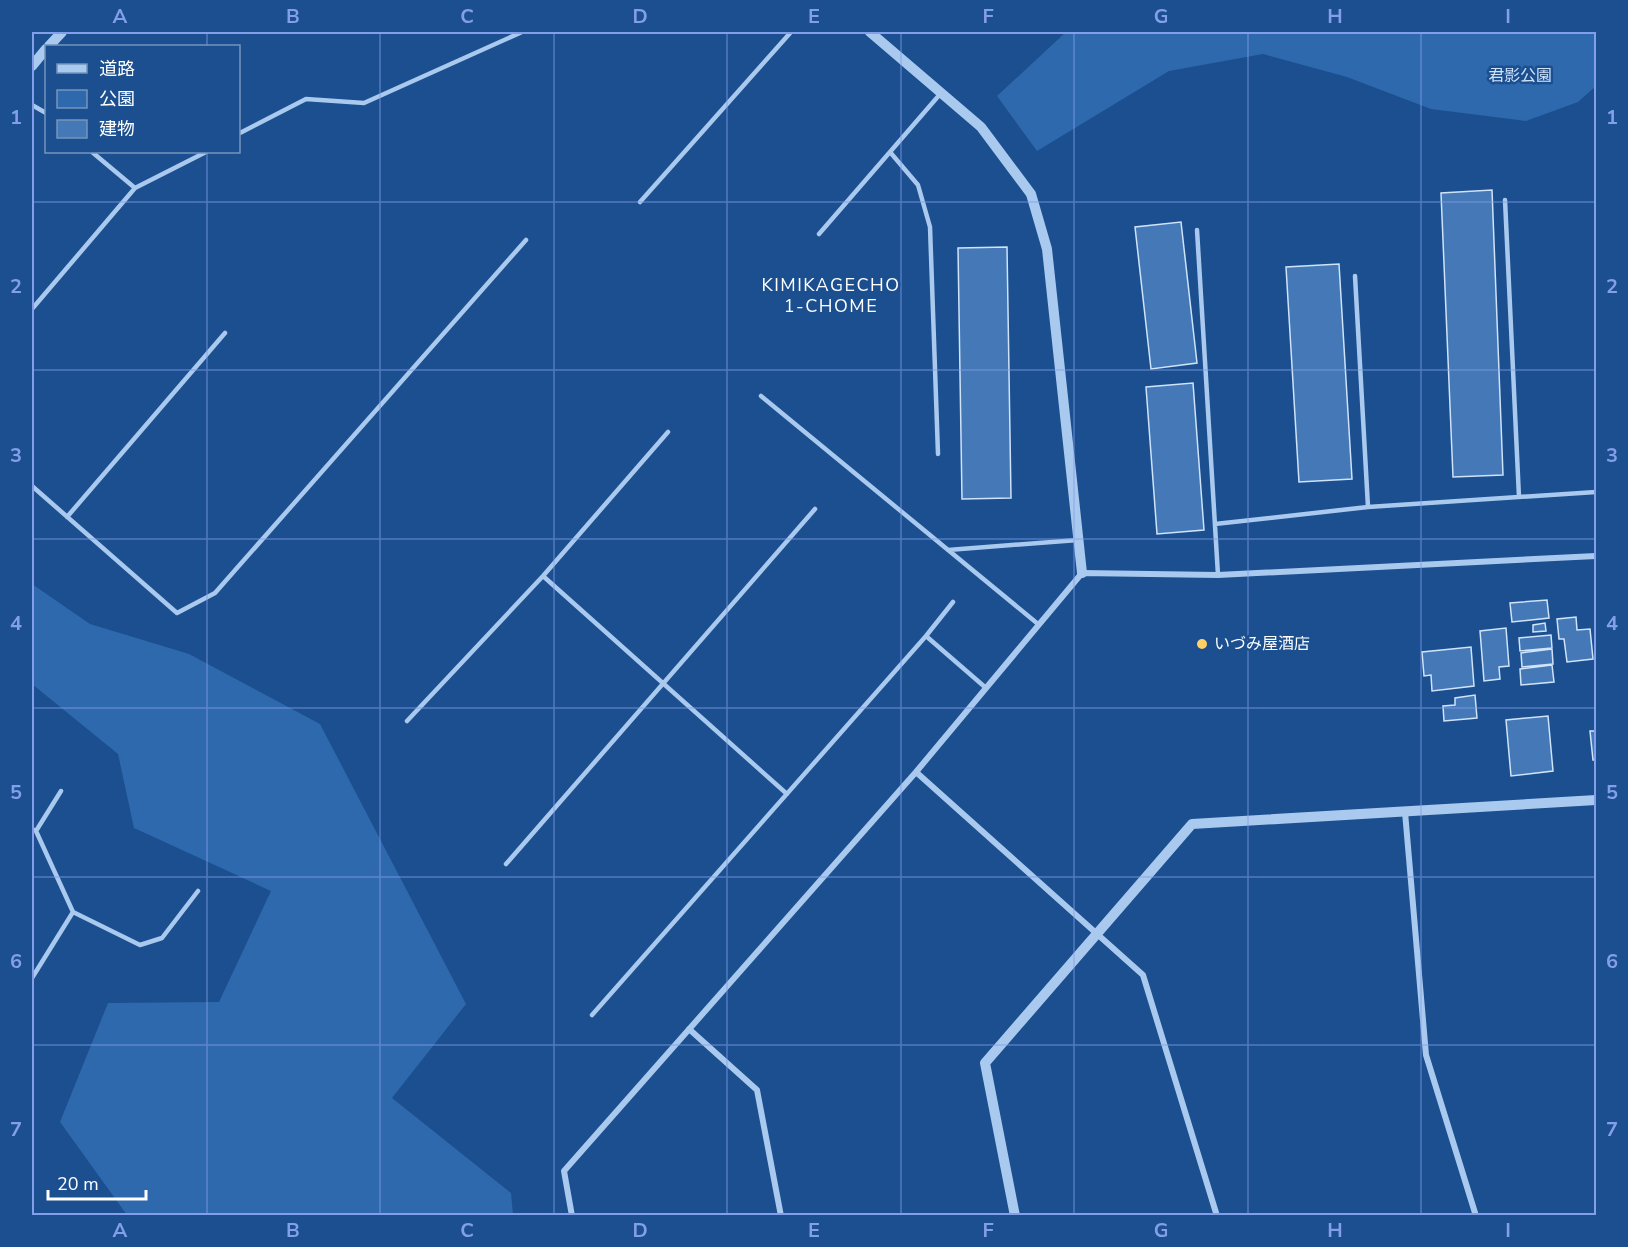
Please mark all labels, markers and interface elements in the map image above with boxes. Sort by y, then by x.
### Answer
text: A [113,3,128,30]
text: B [286,3,300,30]
text: C [460,3,474,30]
text: D [632,3,648,30]
text: E [808,3,820,30]
text: F [982,3,994,30]
text: G [1154,3,1168,30]
text: H [1327,3,1343,30]
text: I [1505,3,1511,30]
legend [45,45,240,153]
text: 道路 [99,57,135,81]
park label: 君影公園 [1488,65,1552,87]
text: 公園 [99,87,135,111]
text: 1 [10,104,22,131]
text: 1 [1606,104,1618,131]
text: 建物 [99,117,135,141]
text: 2 [10,273,22,300]
district label: KIMIKAGECHO 1-CHOME [761,273,901,318]
text: 2 [1606,273,1618,300]
text: 3 [10,442,22,469]
text: 3 [1606,442,1618,469]
text: 4 [10,610,22,637]
text: 4 [1606,610,1618,637]
place label: いづみ屋酒店 [1214,633,1310,655]
marker: いづみ屋酒店 [1195,637,1209,651]
text: 5 [10,779,22,806]
text: 5 [1606,779,1618,806]
text: 6 [10,948,22,975]
text: 6 [1606,948,1618,975]
text: 7 [10,1116,22,1143]
text: 7 [1606,1116,1618,1143]
scale bar [48,1163,146,1201]
text: 20 m [57,1172,99,1196]
text: A [113,1217,128,1244]
text: B [286,1217,300,1244]
text: C [460,1217,474,1244]
text: D [632,1217,648,1244]
text: E [808,1217,820,1244]
text: F [982,1217,994,1244]
text: G [1154,1217,1168,1244]
text: H [1327,1217,1343,1244]
text: I [1505,1217,1511,1244]

